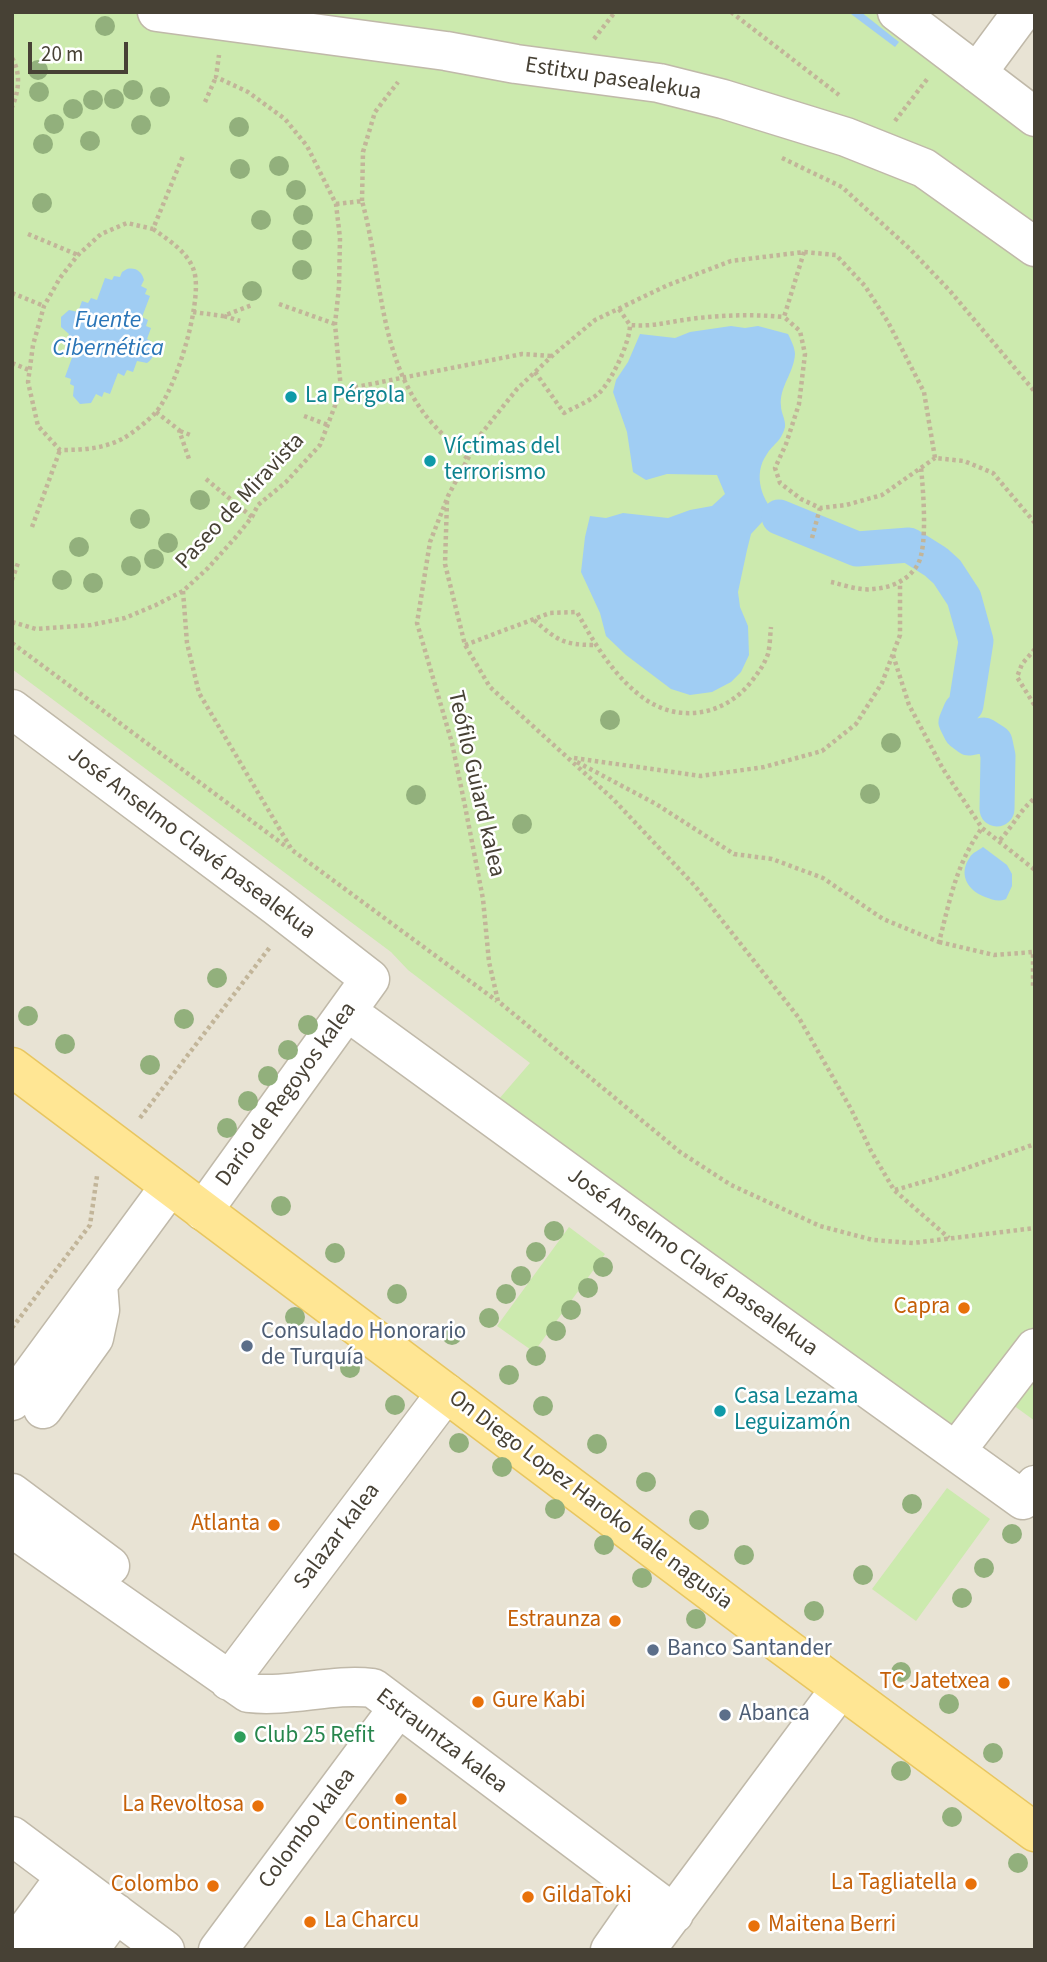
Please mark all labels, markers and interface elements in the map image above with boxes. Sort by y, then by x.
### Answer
scale bar [32,28,131,72]
text: 20 m [41,39,83,69]
street label: Estitxu pasealekua [523,52,703,108]
water label: Fuente Cibernética [52,308,164,364]
place label: La Pérgola [305,383,405,411]
marker: La Pérgola [283,389,299,405]
street label: Paseo de Miravista [171,428,311,576]
place label: Víctimas del terrorismo [444,434,560,488]
marker: Víctimas del terrorismo [422,453,438,469]
street label: Teófilo Guiard kalea [440,688,510,880]
street label: José Anselmo Clavé pasealekua [62,742,320,946]
street label: Dario de Regoyos kalea [211,997,363,1193]
street label: José Anselmo Clavé pasealekua [561,1163,823,1363]
place label: Capra [893,1294,950,1322]
marker: Capra [956,1300,972,1316]
place label: Consulado Honorario de Turquía [261,1319,466,1373]
marker: Consulado Honorario de Turquía [239,1338,255,1354]
place label: Casa Lezama Leguizamón [734,1384,858,1438]
street label: On Diego Lopez Haroko kale nagusia [443,1385,737,1617]
marker: Casa Lezama Leguizamón [712,1403,728,1419]
street label: Salazar kalea [289,1478,387,1596]
place label: Atlanta [191,1511,260,1539]
marker: Atlanta [266,1517,282,1533]
place label: Estraunza [507,1607,601,1635]
marker: Estraunza [607,1613,623,1629]
place label: Banco Santander [667,1636,832,1664]
marker: Banco Santander [645,1642,661,1658]
place label: TC Jatetxea [880,1669,990,1697]
marker: TC Jatetxea [996,1675,1012,1691]
street label: Estrauntza kalea [370,1684,512,1800]
place label: Gure Kabi [492,1688,586,1716]
marker: Gure Kabi [470,1694,486,1710]
place label: Abanca [739,1701,810,1729]
marker: Abanca [717,1707,733,1723]
place label: Club 25 Refit [254,1723,375,1751]
marker: Club 25 Refit [232,1729,248,1745]
street label: Colombo kalea [254,1763,362,1895]
marker: Continental [393,1791,409,1807]
place label: La Revoltosa [122,1792,244,1820]
marker: La Revoltosa [250,1798,266,1814]
place label: Continental [345,1810,457,1838]
place label: La Tagliatella [831,1870,957,1898]
place label: Colombo [111,1872,199,1900]
marker: La Tagliatella [963,1876,979,1892]
marker: Colombo [205,1878,221,1894]
place label: GildaToki [542,1883,632,1911]
marker: GildaToki [520,1889,536,1905]
place label: La Charcu [324,1908,419,1936]
place label: Maitena Berri [768,1912,896,1940]
marker: La Charcu [302,1914,318,1930]
marker: Maitena Berri [746,1918,762,1934]

